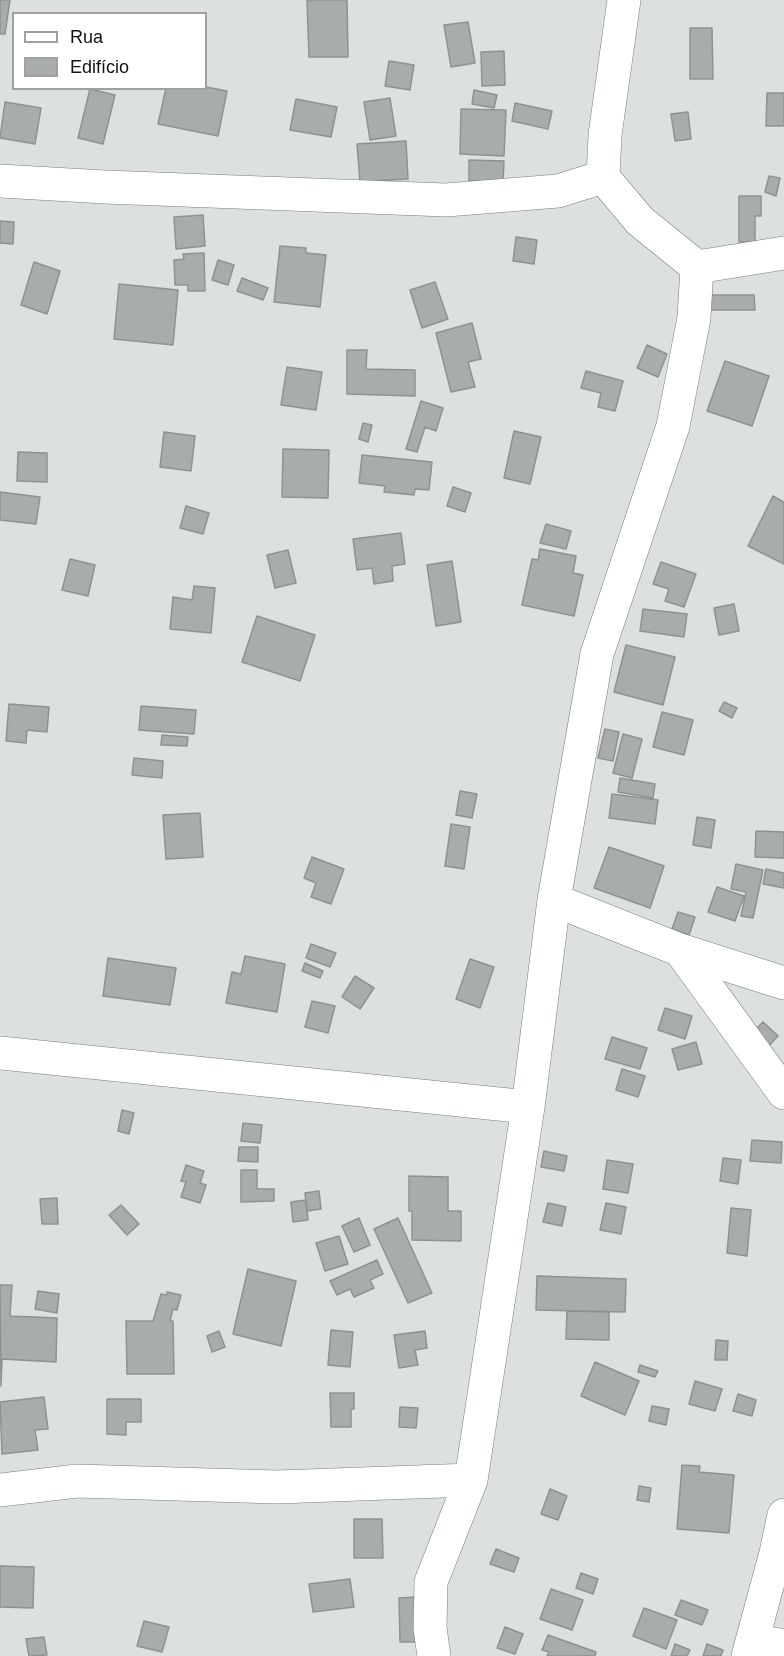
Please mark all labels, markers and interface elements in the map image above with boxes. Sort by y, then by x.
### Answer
legend [12,12,207,90]
text: Rua [70,27,103,47]
text: Edifício [70,57,129,77]

